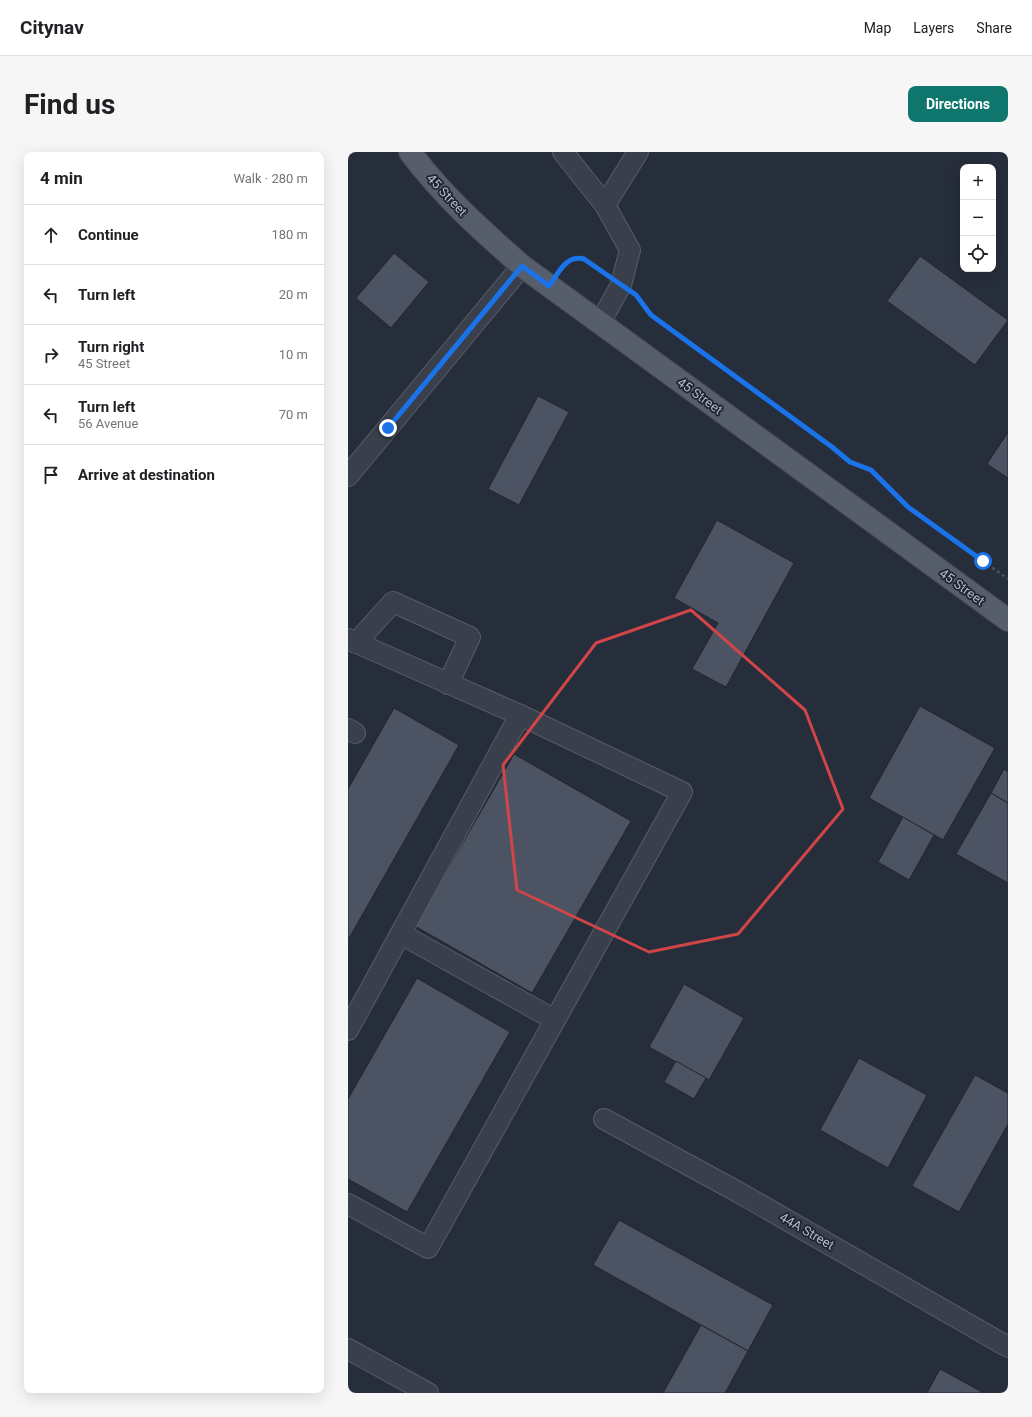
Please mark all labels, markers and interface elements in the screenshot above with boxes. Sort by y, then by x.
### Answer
text: Citynav [20,16,84,39]
text: Map [864,20,891,36]
text: Layers [913,20,954,36]
text: Share [976,20,1012,36]
button: Directions [908,86,1008,122]
text: Find us [24,88,115,121]
map controls [960,164,996,272]
button: + [960,164,996,200]
text: 4 min [40,168,83,188]
text: Walk · 280 m [233,171,308,186]
street label: 45 Street [424,171,470,219]
button: − [960,200,996,236]
icon: ahead [40,224,62,246]
text: Continue [78,226,139,244]
text: 180 m [271,227,308,242]
button: locate [960,236,996,272]
icon: left [40,284,62,306]
text: Turn left [78,286,135,304]
text: 20 m [279,287,308,302]
text: Turn right [78,338,144,356]
icon: right [40,344,62,366]
text: 10 m [279,347,308,362]
text: 45 Street [78,356,130,371]
street label: 45 Street [675,375,725,417]
text: Turn left [78,398,135,416]
icon: left [40,404,62,426]
text: 70 m [279,407,308,422]
text: 56 Avenue [78,416,138,431]
route end [379,419,397,437]
icon: arrive [40,464,62,486]
text: Arrive at destination [78,466,215,484]
route start [974,552,992,570]
street label: 45 Street [937,566,987,608]
street label: 44A Street [777,1209,837,1253]

